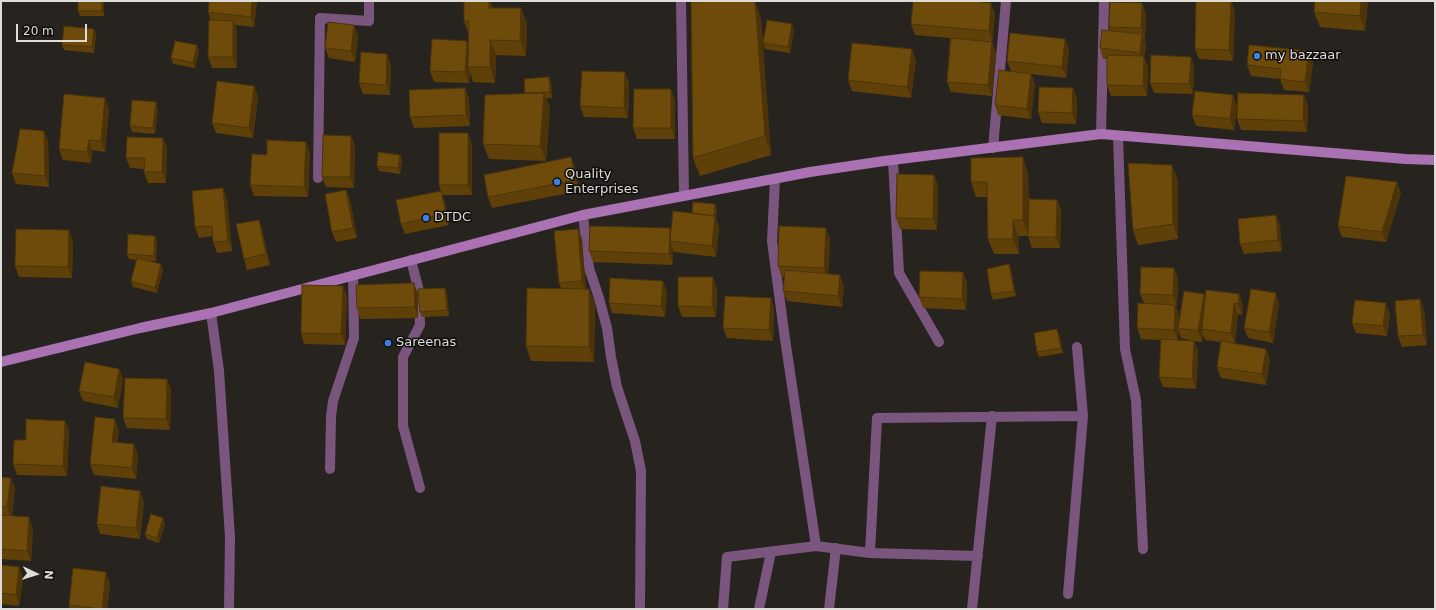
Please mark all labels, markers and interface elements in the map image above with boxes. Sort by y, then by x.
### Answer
scale bar [18,16,89,42]
text: 20 m [23,24,54,38]
place label: my bazzaar [1265,48,1341,64]
marker: my bazzaar [1252,51,1262,61]
place label: Quality Enterprises [565,167,639,198]
marker: Quality Enterprises [552,177,562,187]
place label: DTDC [434,210,471,226]
marker: DTDC [421,213,431,223]
place label: Sareenas [396,335,456,351]
marker: Sareenas [383,338,393,348]
north arrow [16,554,56,594]
text: N [42,570,55,580]

